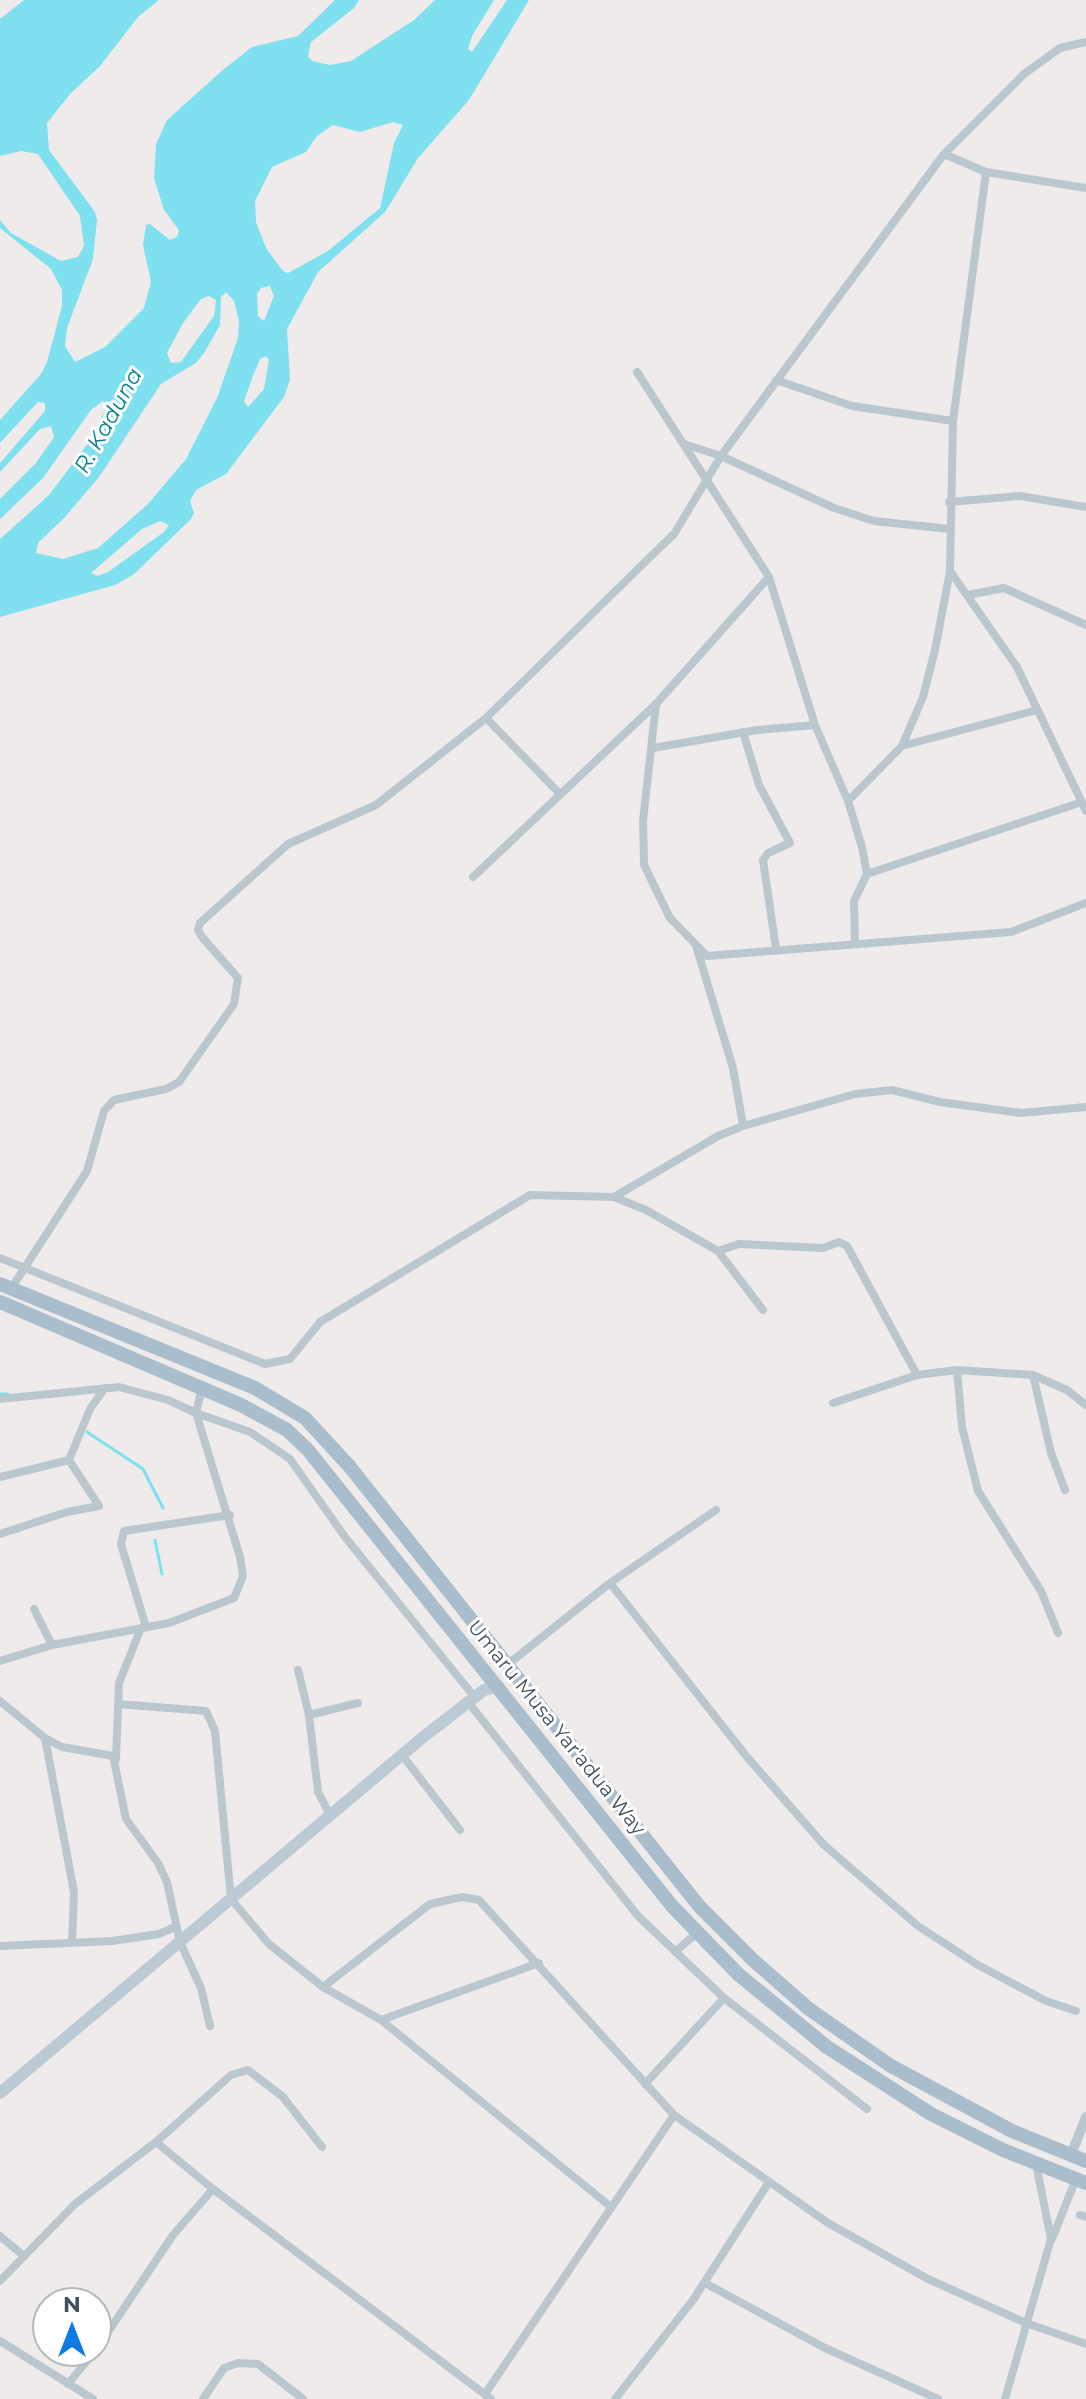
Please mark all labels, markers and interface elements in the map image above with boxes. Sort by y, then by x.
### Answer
water label: R. Kaduna [69,364,149,478]
street label: Umaru Musa Yar'adua Way [462,1616,650,1840]
north arrow [32,2287,112,2367]
text: N [63,2291,81,2318]

